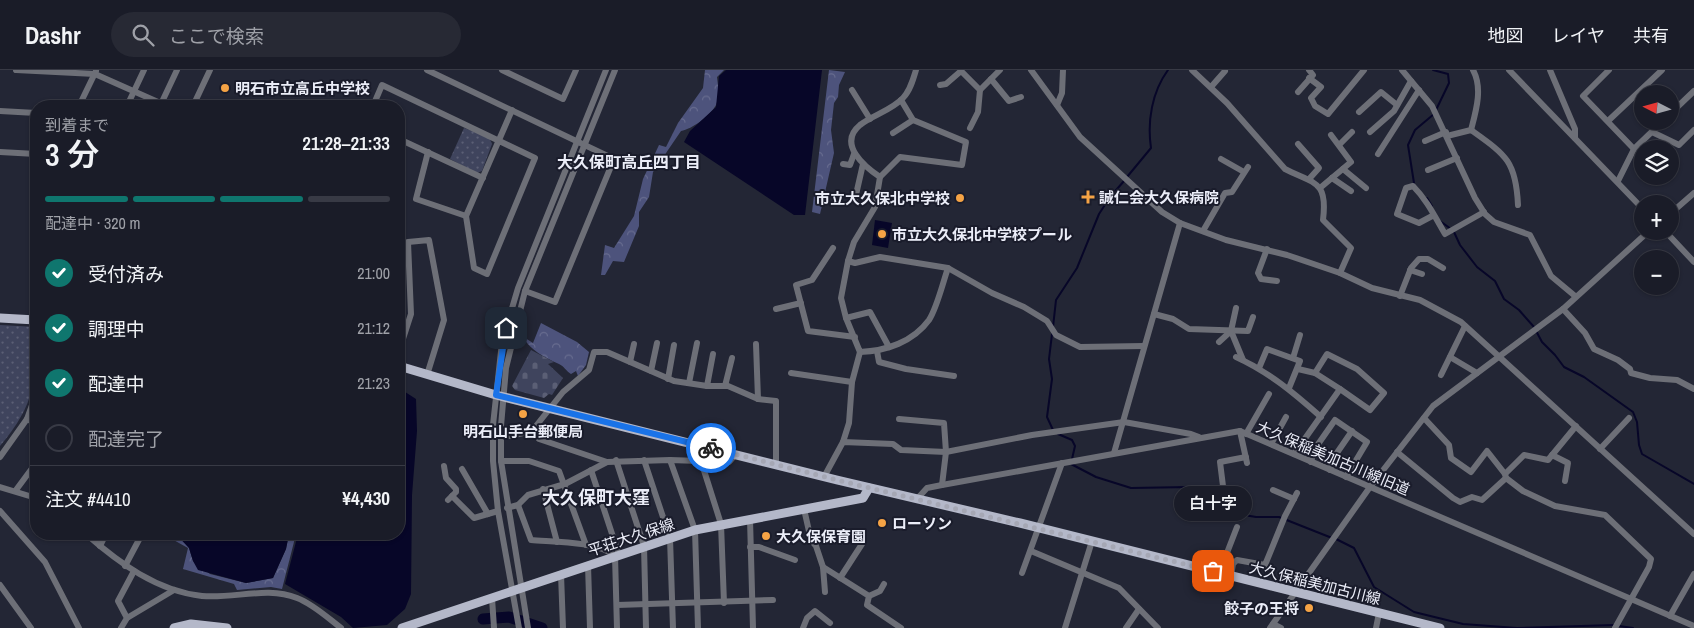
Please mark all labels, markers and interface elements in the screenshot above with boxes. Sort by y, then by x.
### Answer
search box [111,12,461,57]
text: Dashr [25,19,81,51]
icon: search [129,21,157,49]
text: ここで検索 [169,23,264,49]
text: 地図 [1488,23,1524,48]
text: レイヤ [1552,23,1605,48]
text: 共有 [1633,23,1669,48]
place label: 明石市立高丘中学校 [235,78,370,99]
marker: 明石市立高丘中学校 [219,82,231,94]
north arrow [1634,85,1679,130]
map controls [1634,85,1679,295]
text: 到着まで [45,114,109,136]
text: 21:28–21:33 [302,130,390,156]
text: 3 分 [45,133,99,176]
button: layers [1634,140,1679,185]
district label: 大久保町高丘四丁目 [557,151,701,173]
place label: 誠仁会大久保病院 [1099,187,1219,208]
place label: 市立大久保北中学校 [815,188,950,209]
marker: 誠仁会大久保病院 [1081,190,1095,204]
marker: 市立大久保北中学校 [954,192,966,204]
button: + [1634,195,1679,240]
text: 配達中 · 320 m [45,212,140,234]
place label: 市立大久保北中学校プール [892,224,1072,245]
marker: 市立大久保北中学校プール [876,228,888,240]
button: − [1634,250,1679,295]
icon: check [45,259,73,287]
text: 受付済み [88,261,164,287]
text: 21:00 [357,262,390,284]
pin [485,307,527,349]
icon: check [45,314,73,342]
icon: home [492,314,520,342]
text: 調理中 [88,316,145,342]
text: 21:12 [357,317,390,339]
icon: check [45,369,73,397]
text: 配達中 [88,371,145,397]
text: 21:23 [357,372,390,394]
marker: 明石山手台郵便局 [517,408,529,420]
street label: 大久保稲美加古川線旧道 [1253,416,1413,500]
place label: 明石山手台郵便局 [463,421,583,442]
courier [686,423,736,473]
text: 配達完了 [88,426,164,452]
icon: bike [697,434,725,462]
text: ¥4,430 [342,485,390,511]
district label: 大久保町大窪 [542,485,650,510]
text: 注文 #4410 [45,486,131,512]
callout: 白十字 [1174,486,1252,521]
text: 白十字 [1189,492,1237,514]
street label: 平荘大久保線 [585,513,677,561]
place label: ローソン [892,513,952,534]
marker: ローソン [876,517,888,529]
place label: 大久保保育園 [776,526,866,547]
marker: 大久保保育園 [760,530,772,542]
pin [1192,550,1234,592]
street label: 大久保稲美加古川線 [1247,556,1383,610]
icon: bag [1199,557,1227,585]
place label: 餃子の王将 [1224,598,1299,619]
marker: 餃子の王将 [1303,602,1315,614]

